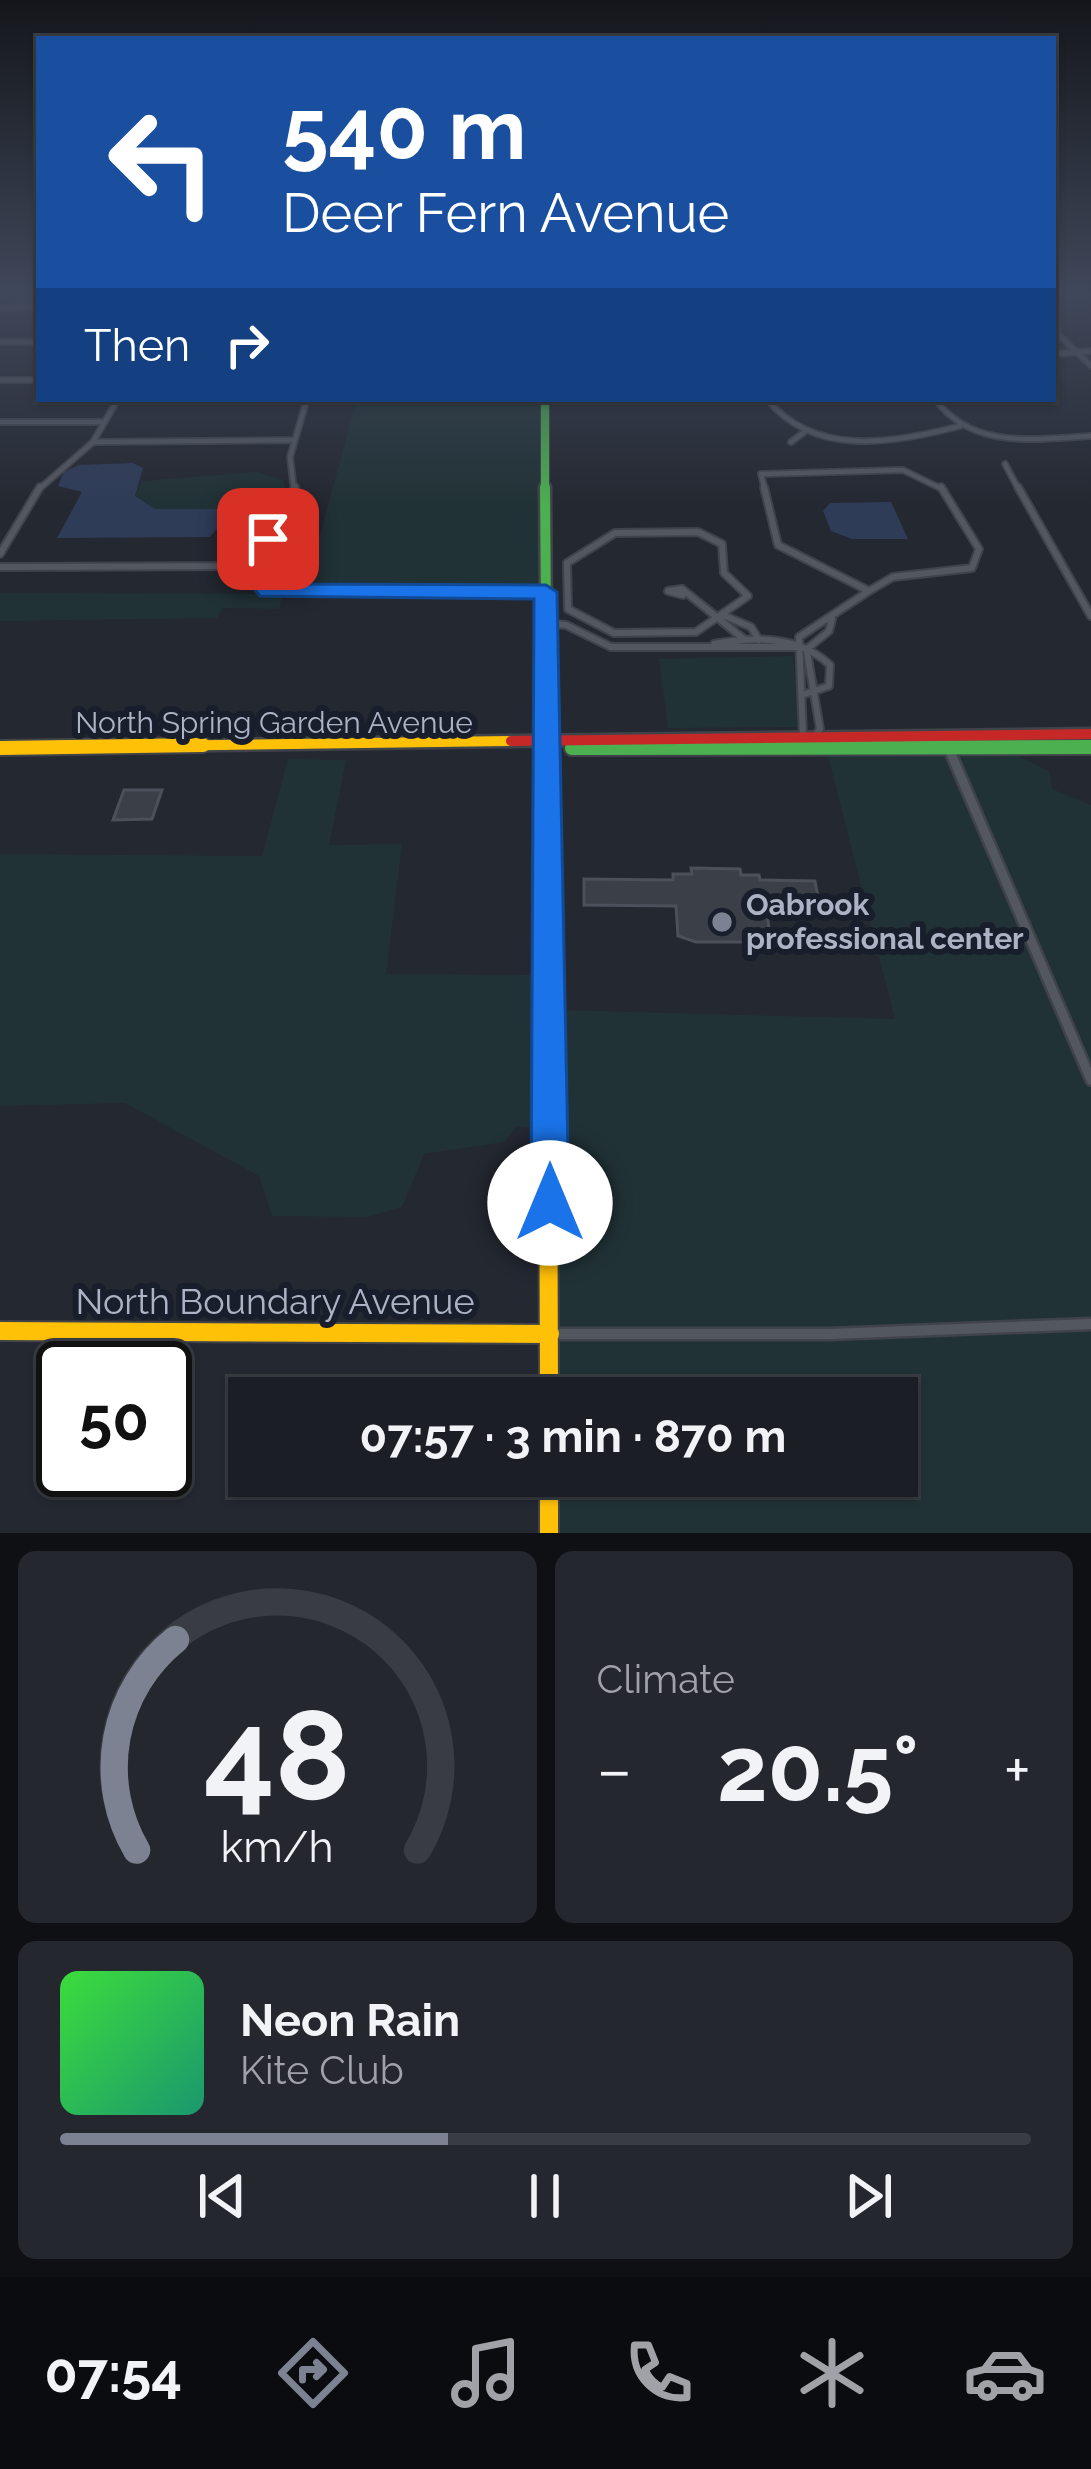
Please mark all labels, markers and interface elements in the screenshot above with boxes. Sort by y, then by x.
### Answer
text: 540 m [282,80,526,179]
icon: left [84,84,240,240]
text: Deer Fern Avenue [282,181,729,245]
icon: right [214,312,280,378]
text: Then [84,319,190,372]
pin [217,488,319,590]
icon: arrive [235,506,301,572]
street label: North Spring Garden Avenue [75,705,473,740]
place label: Oabrook professional center [746,887,1024,956]
marker: Oabrook professional center [709,909,735,935]
position arrow [487,1140,613,1266]
street label: North Boundary Avenue [75,1280,475,1322]
speed limit sign: 50 [36,1341,192,1497]
text: 07:57 · 3 min · 870 m [360,1410,786,1463]
text: Climate [597,1656,735,1702]
text: 48 [204,1682,351,1828]
text: 20.5° [717,1716,919,1822]
text: − [597,1731,632,1808]
text: + [1004,1731,1031,1808]
text: km/h [221,1822,334,1872]
text: Neon Rain [240,1994,460,2047]
text: Kite Club [240,2047,404,2093]
icon: previous [189,2163,255,2229]
icon: pause [512,2163,578,2229]
icon: next [836,2163,902,2229]
icon: directions [271,2331,355,2415]
icon: music [444,2331,528,2415]
icon: phone [617,2331,701,2415]
icon: climate [790,2331,874,2415]
icon: car [963,2331,1047,2415]
text: 07:54 [44,2341,182,2405]

